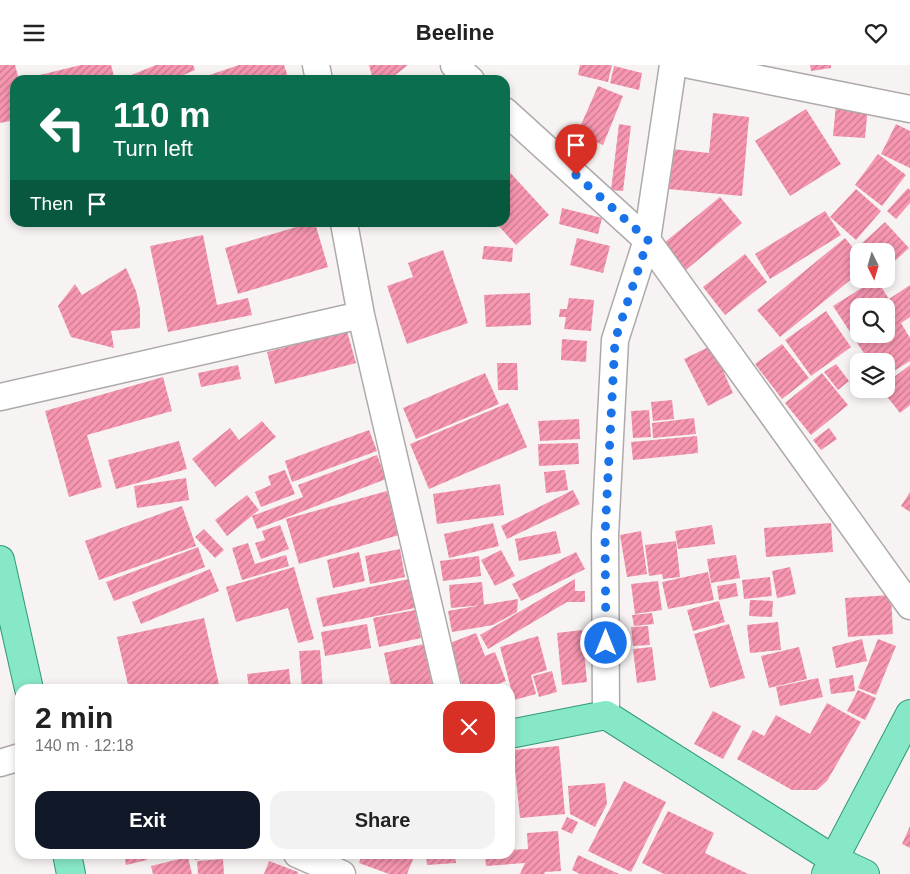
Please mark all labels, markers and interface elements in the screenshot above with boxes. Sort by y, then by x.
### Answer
icon: menu [20,19,48,47]
icon: heart [862,19,890,47]
text: Beeline [416,20,494,45]
icon: left [30,95,95,160]
text: 110 m [113,95,210,134]
pin [555,124,597,175]
icon: arrive [562,131,590,159]
text: Turn left [113,136,193,161]
icon: arrive [83,190,111,218]
text: Then [30,193,73,214]
north arrow [850,243,895,287]
map controls [850,243,895,398]
button: search [850,298,895,343]
button: layers [850,353,895,398]
position arrow [579,616,631,668]
text: 2 min [35,701,113,734]
button: close [443,701,495,753]
text: 140 m · 12:18 [35,737,134,754]
button: Exit [35,791,260,849]
button: Share [270,791,495,849]

